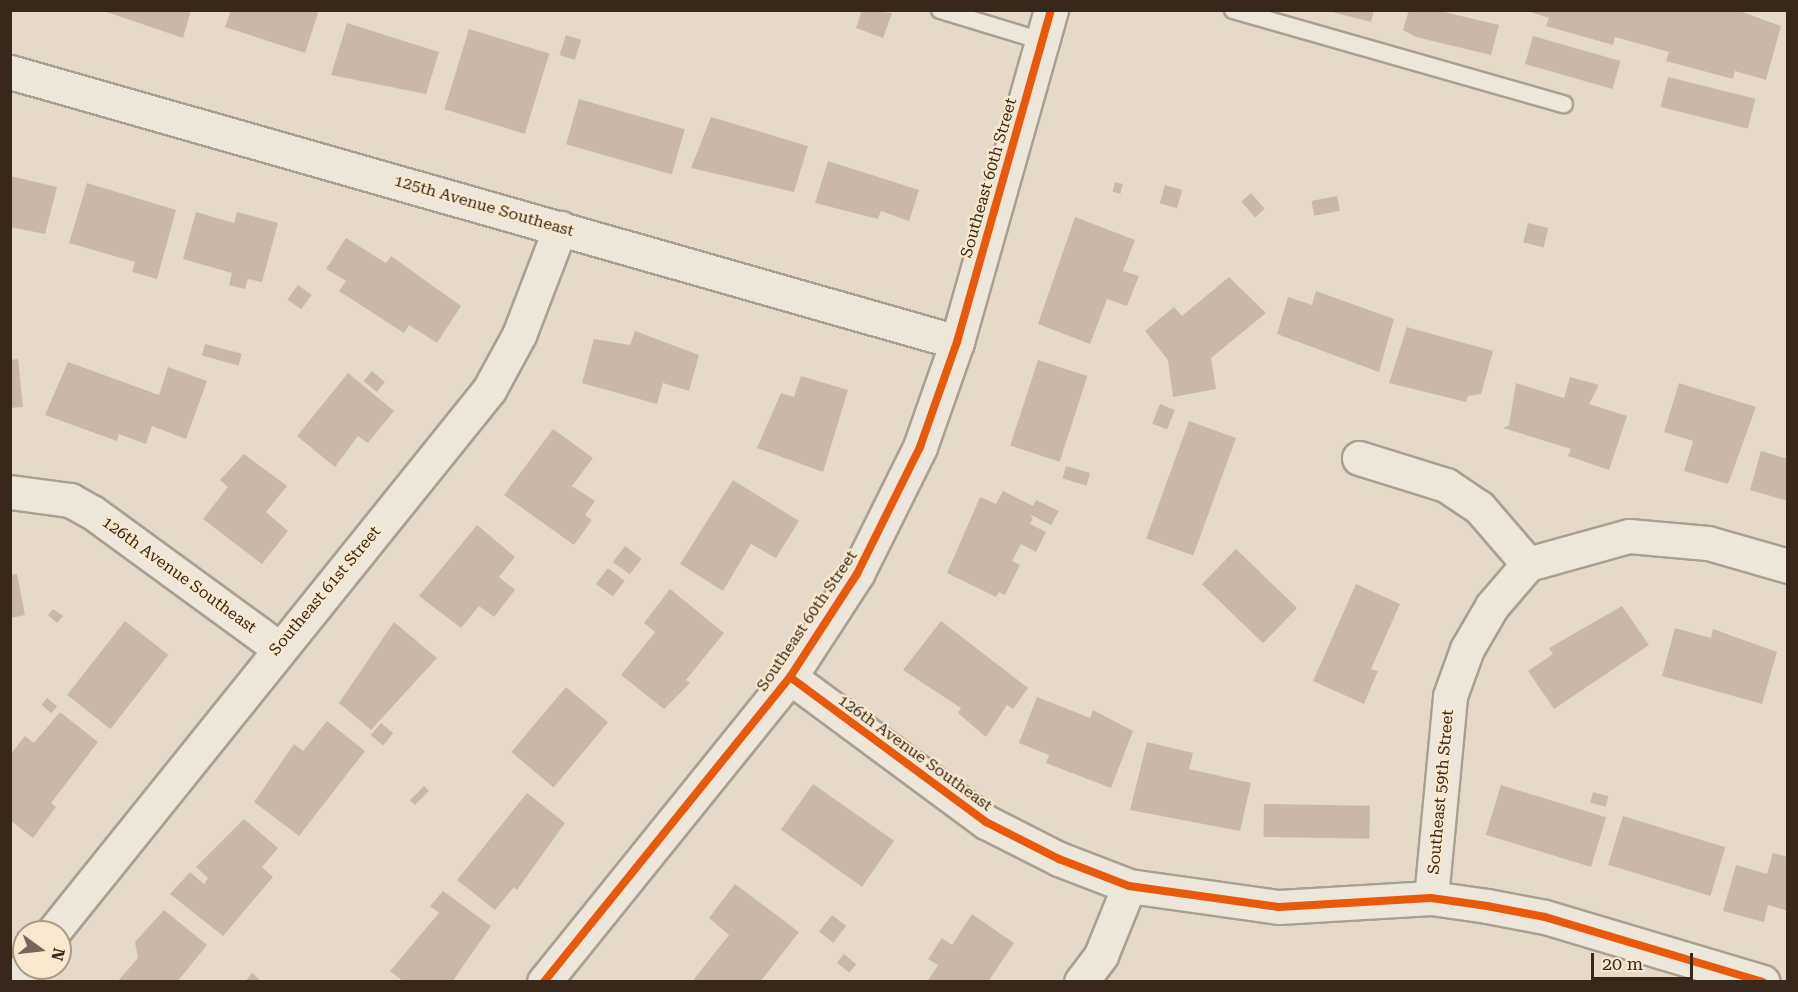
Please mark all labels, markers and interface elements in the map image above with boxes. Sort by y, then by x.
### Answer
street label: Southeast 60th Street [957,96,1021,260]
street label: 125th Avenue Southeast [392,171,576,241]
street label: 126th Avenue Southeast [98,513,260,637]
street label: Southeast 61st Street [265,522,385,660]
street label: Southeast 60th Street [753,547,861,695]
street label: 126th Avenue Southeast [834,691,996,815]
street label: Southeast 59th Street [1424,709,1458,875]
north arrow [12,920,72,980]
scale bar [1594,941,1696,979]
text: N [47,946,69,963]
text: 20 m [1602,953,1643,974]

